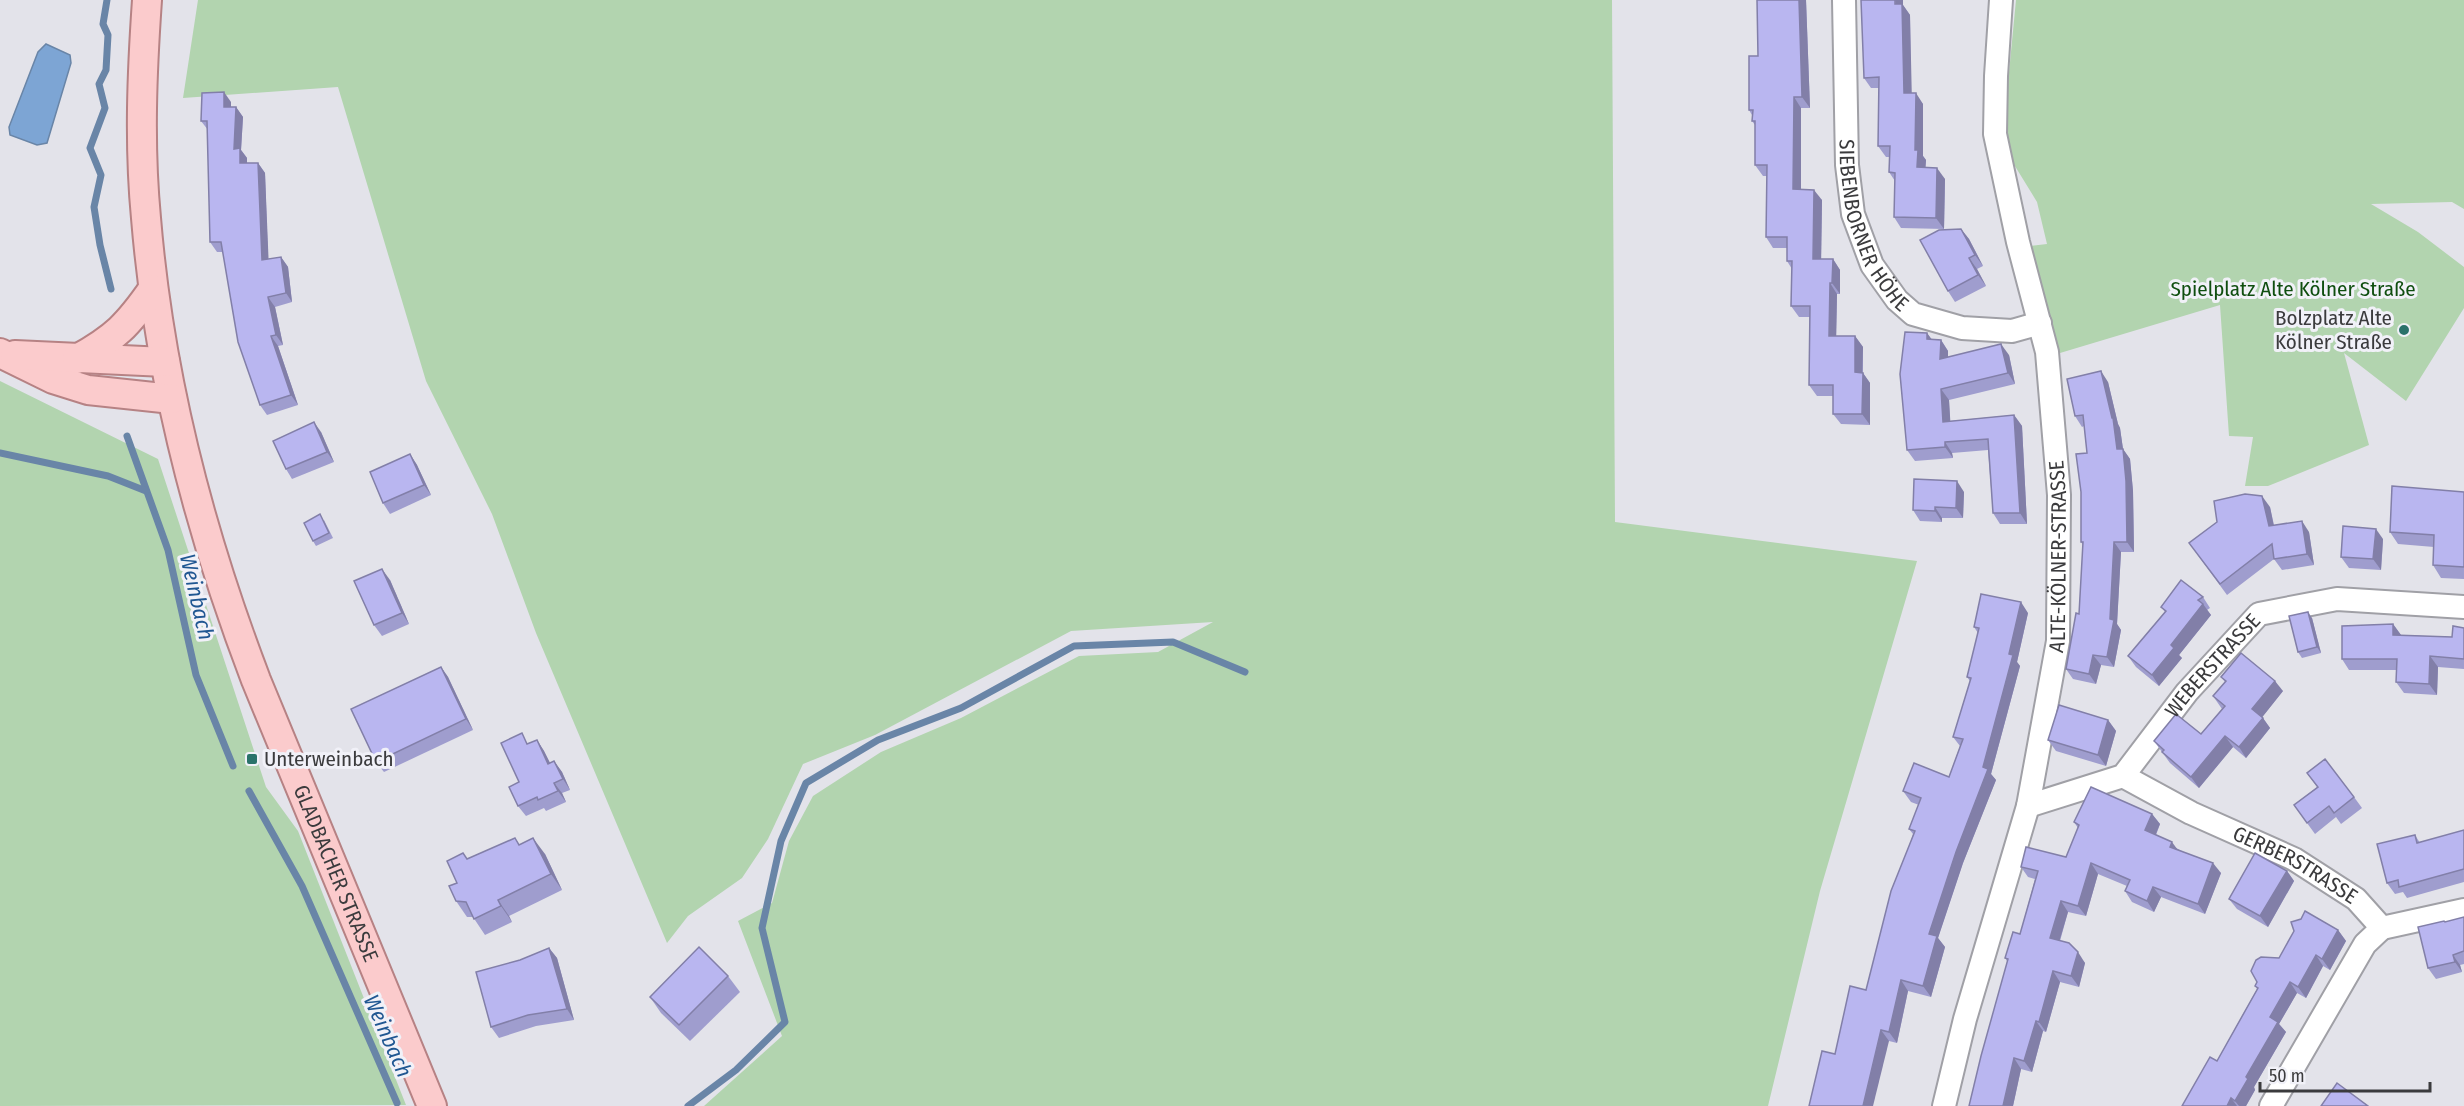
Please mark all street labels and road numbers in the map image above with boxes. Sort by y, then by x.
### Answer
street label: SIEBENBORNER HÖHE [1834,139,1914,317]
street label: ALTE-KÖLNER-STRASSE [2043,459,2072,654]
street label: WEBERSTRASSE [2159,608,2266,723]
street label: GLADBACHER STRASSE [288,781,384,966]
street label: GERBERSTRASSE [2229,820,2363,910]

